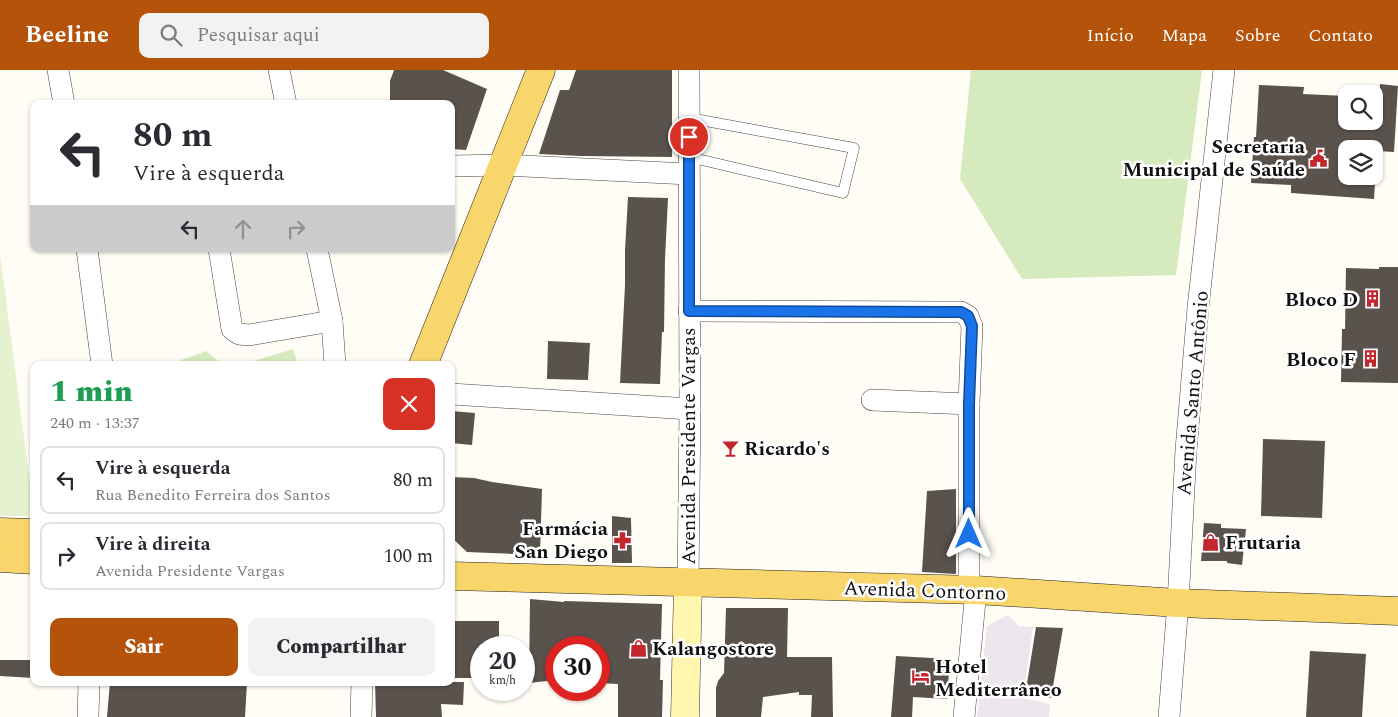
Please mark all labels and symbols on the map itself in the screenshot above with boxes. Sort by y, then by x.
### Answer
pin [668,116,710,158]
place label: Secretaria Municipal de Saúde [1123,132,1306,185]
public building icon: Secretaria Municipal de Saúde [1309,148,1329,168]
place label: Bloco D [1285,285,1358,315]
street label: Avenida Santo Antônio [1169,289,1217,497]
building icon: Bloco D [1362,289,1382,309]
street label: Avenida Presidente Vargas [674,327,704,565]
place label: Bloco F [1286,345,1356,375]
building icon: Bloco F [1360,349,1380,369]
place label: Ricardo's [744,434,830,464]
bar icon: Ricardo's [720,438,740,458]
position arrow [942,507,994,559]
place label: Farmácia San Diego [514,514,609,567]
place label: Frutaria [1225,528,1302,558]
pharmacy icon: Farmácia San Diego [612,530,632,550]
shop icon: Frutaria [1201,532,1221,552]
street label: Avenida Contorno [843,573,1007,609]
place label: Kalangostore [652,634,774,664]
speed limit sign: 30 [545,636,610,701]
shop icon: Kalangostore [628,638,648,658]
place label: Hotel Mediterrâneo [935,652,1062,705]
hotel icon: Hotel Mediterrâneo [911,667,931,687]

